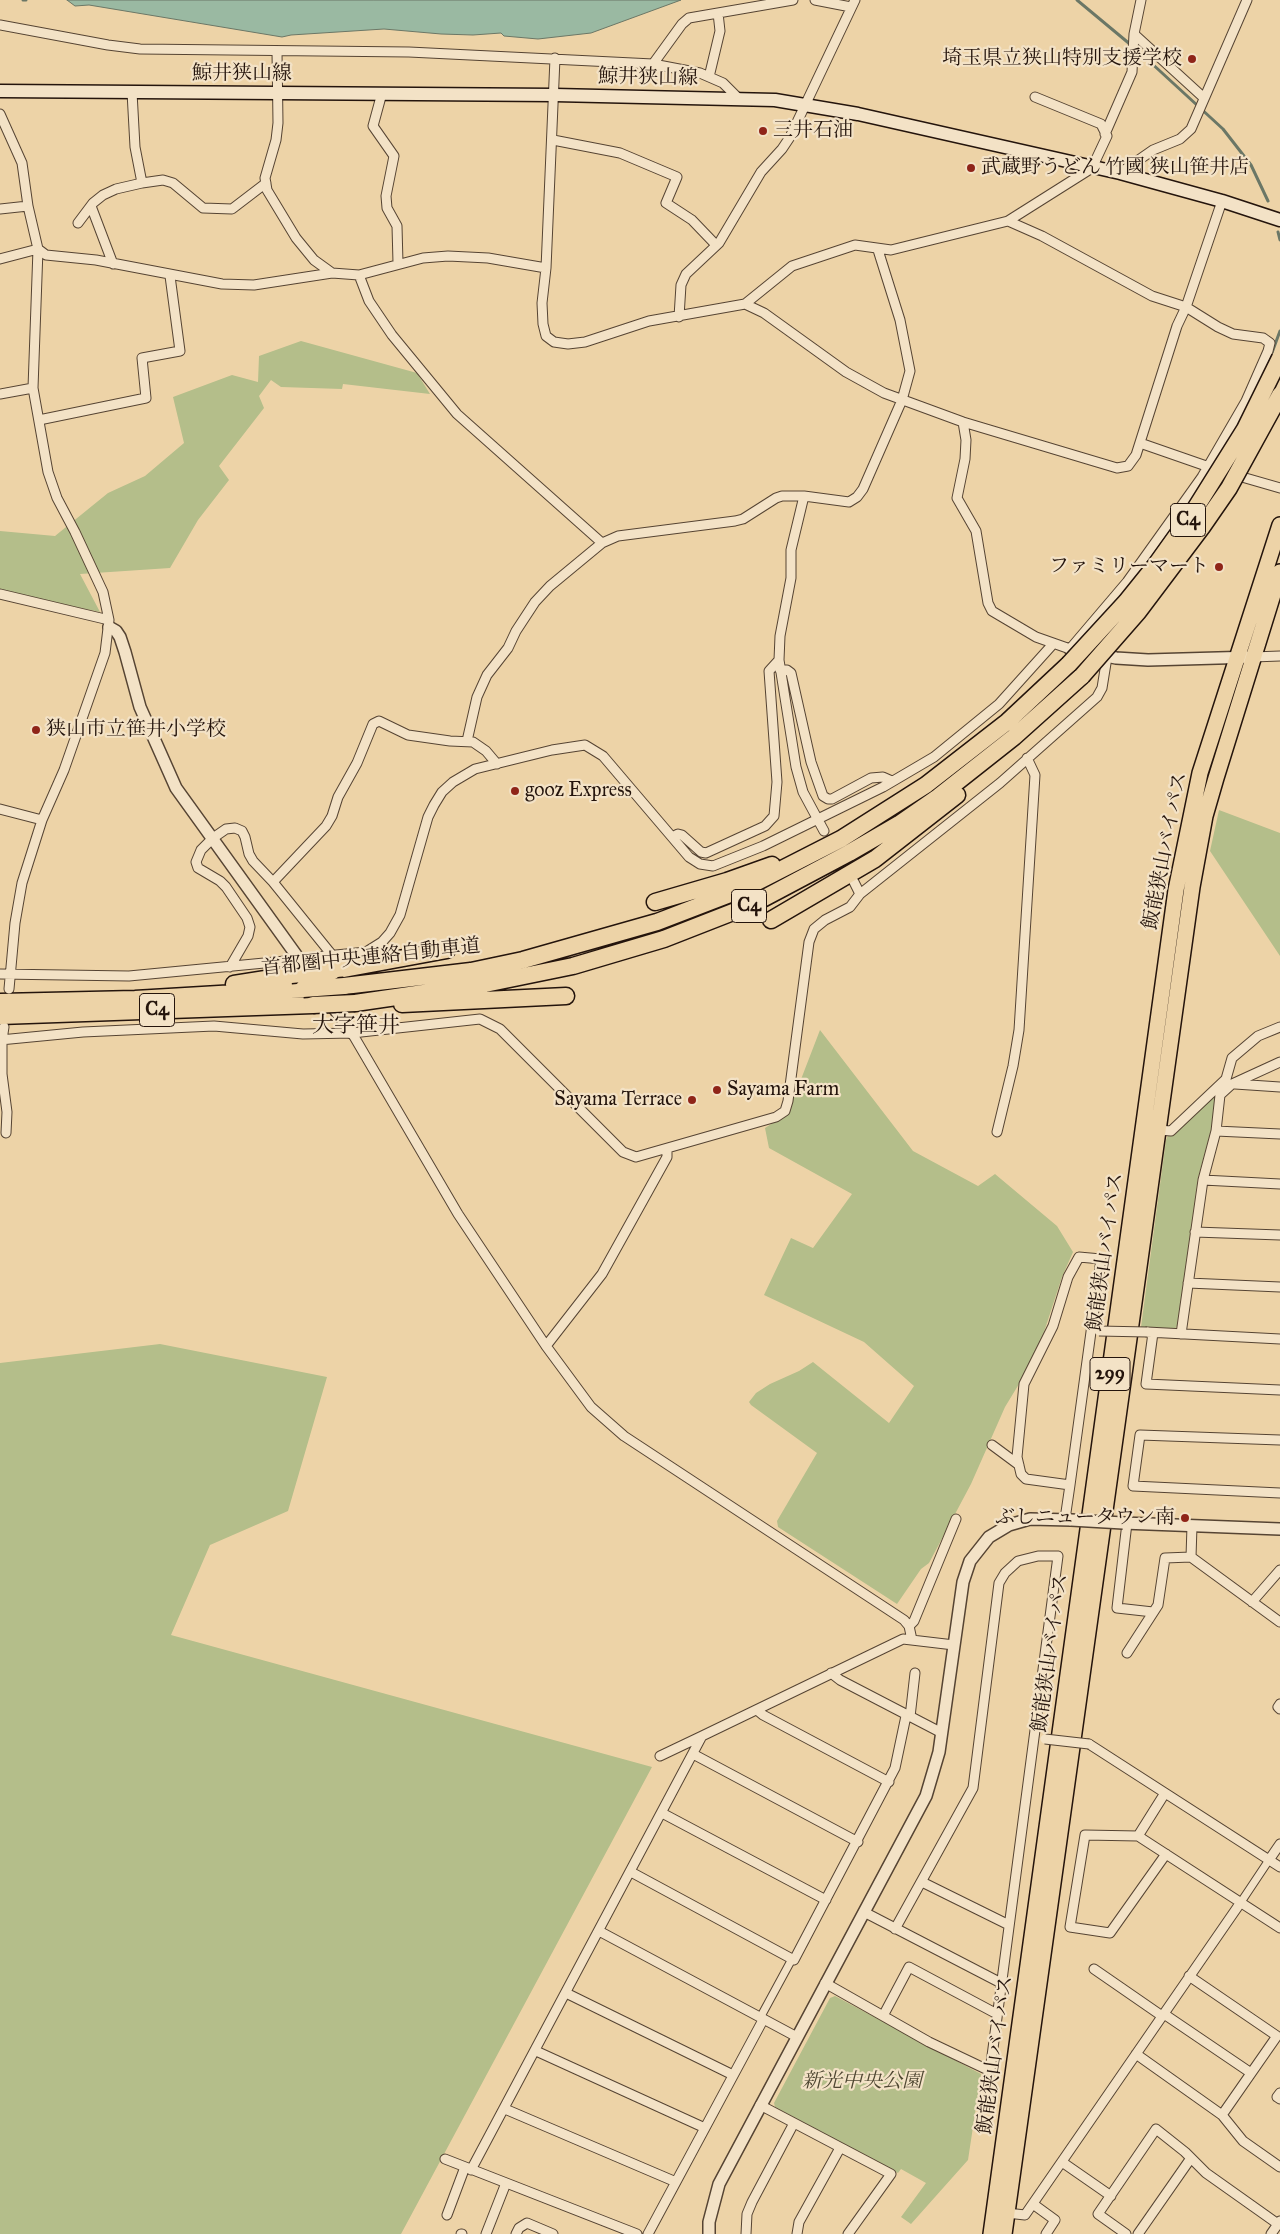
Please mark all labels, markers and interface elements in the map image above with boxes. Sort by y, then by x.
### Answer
place label: 埼玉県立狭山特別支援学校 [942,47,1182,71]
marker: 埼玉県立狭山特別支援学校 [1186,53,1198,65]
street label: 鯨井狭山線 [192,62,292,86]
street label: 鯨井狭山線 [598,65,698,91]
place label: 三井石油 [773,119,853,143]
marker: 三井石油 [757,125,769,137]
place label: 武蔵野うどん 竹國 狭山笹井店 [981,156,1250,180]
marker: 武蔵野うどん 竹國 狭山笹井店 [965,162,977,174]
road number: C4 [1170,504,1206,536]
place label: ファミリーマート [1049,555,1209,579]
marker: ファミリーマート [1213,561,1225,573]
place label: 狭山市立笹井小学校 [46,718,226,742]
marker: 狭山市立笹井小学校 [30,724,42,736]
street label: 飯能狭山バイパス [1139,770,1193,932]
place label: gooz Express [525,779,632,803]
marker: gooz Express [509,785,521,797]
road number: C4 [732,889,766,922]
street label: 首都圏中央連絡自動車道 [260,935,482,981]
road number: C4 [140,994,174,1026]
district label: 大字笹井 [312,1014,400,1040]
place label: Sayama Farm [727,1078,839,1102]
marker: Sayama Farm [711,1084,723,1096]
place label: Sayama Terrace [554,1088,682,1112]
marker: Sayama Terrace [686,1094,698,1106]
street label: 飯能狭山バイパス [1083,1171,1129,1333]
road number: 299 [1090,1358,1130,1390]
place label: ぶしニュータウン南 [995,1506,1175,1530]
marker: ぶしニュータウン南 [1179,1512,1191,1524]
street label: 飯能狭山バイパス [1028,1572,1074,1734]
street label: 飯能狭山バイパス [973,1974,1019,2136]
park label: 新光中央公園 [802,2070,922,2094]

